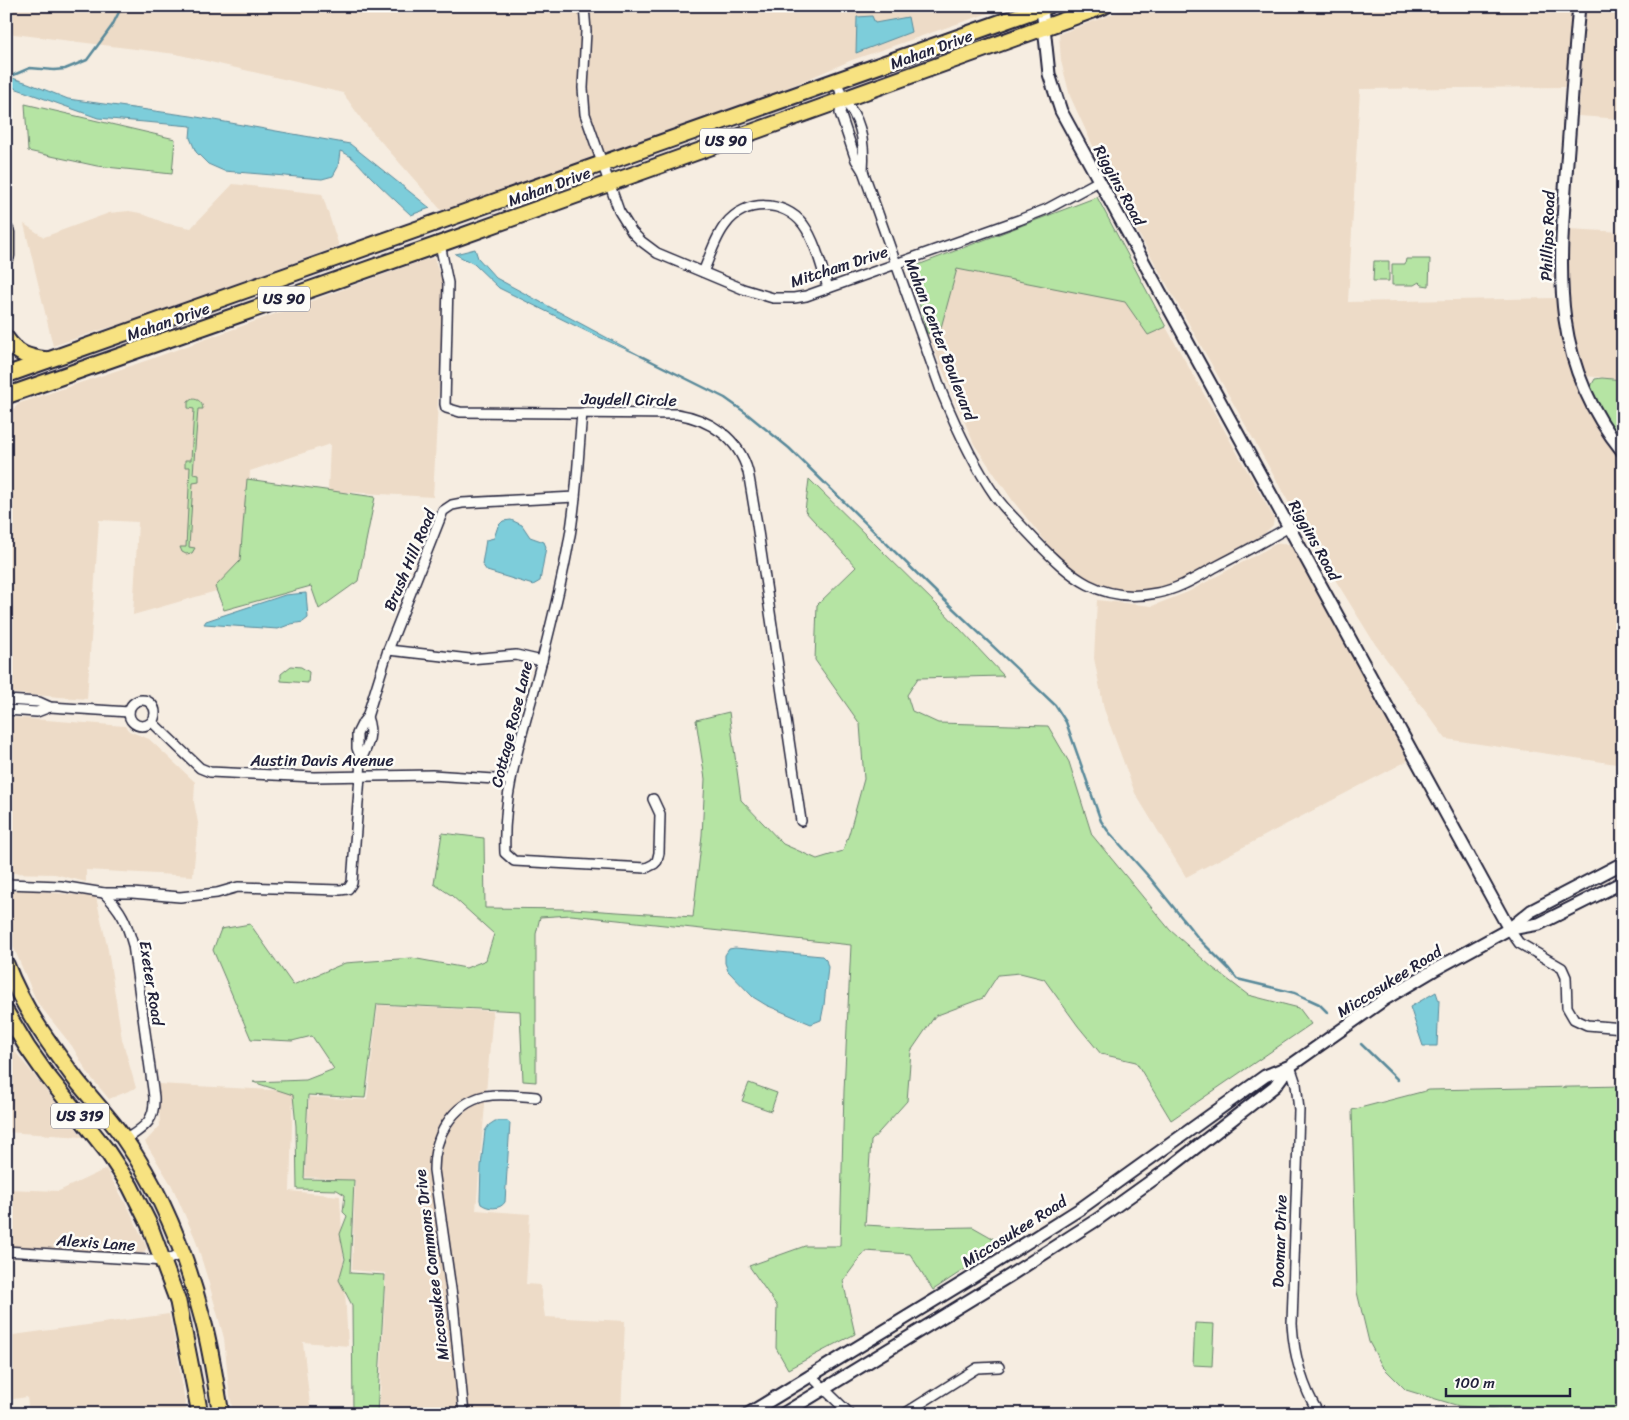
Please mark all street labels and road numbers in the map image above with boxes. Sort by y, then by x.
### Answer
street label: Mahan Drive [886,21,977,78]
road number: US 90 [700,128,752,154]
street label: Riggins Road [1085,139,1155,233]
street label: Mahan Drive [504,158,595,215]
street label: Phillips Road [1531,189,1564,282]
street label: Mitcham Drive [786,237,892,296]
street label: Mahan Center Boulevard [896,253,986,426]
road number: US 90 [258,286,310,312]
street label: Mahan Drive [123,294,214,349]
street label: Jaydell Circle [580,384,677,415]
street label: Riggins Road [1280,494,1350,588]
street label: Brush Hill Road [375,503,445,616]
street label: Cottage Rose Lane [482,658,541,790]
street label: Austin Davis Avenue [249,746,394,775]
street label: Miccosukee Road [1331,937,1449,1025]
street label: Exeter Road [131,939,173,1029]
road number: US 319 [51,1104,109,1128]
street label: Miccosukee Commons Drive [405,1167,458,1362]
street label: Miccosukee Road [956,1187,1074,1275]
street label: Doomar Drive [1263,1194,1296,1288]
street label: Alexis Lane [55,1225,136,1260]

